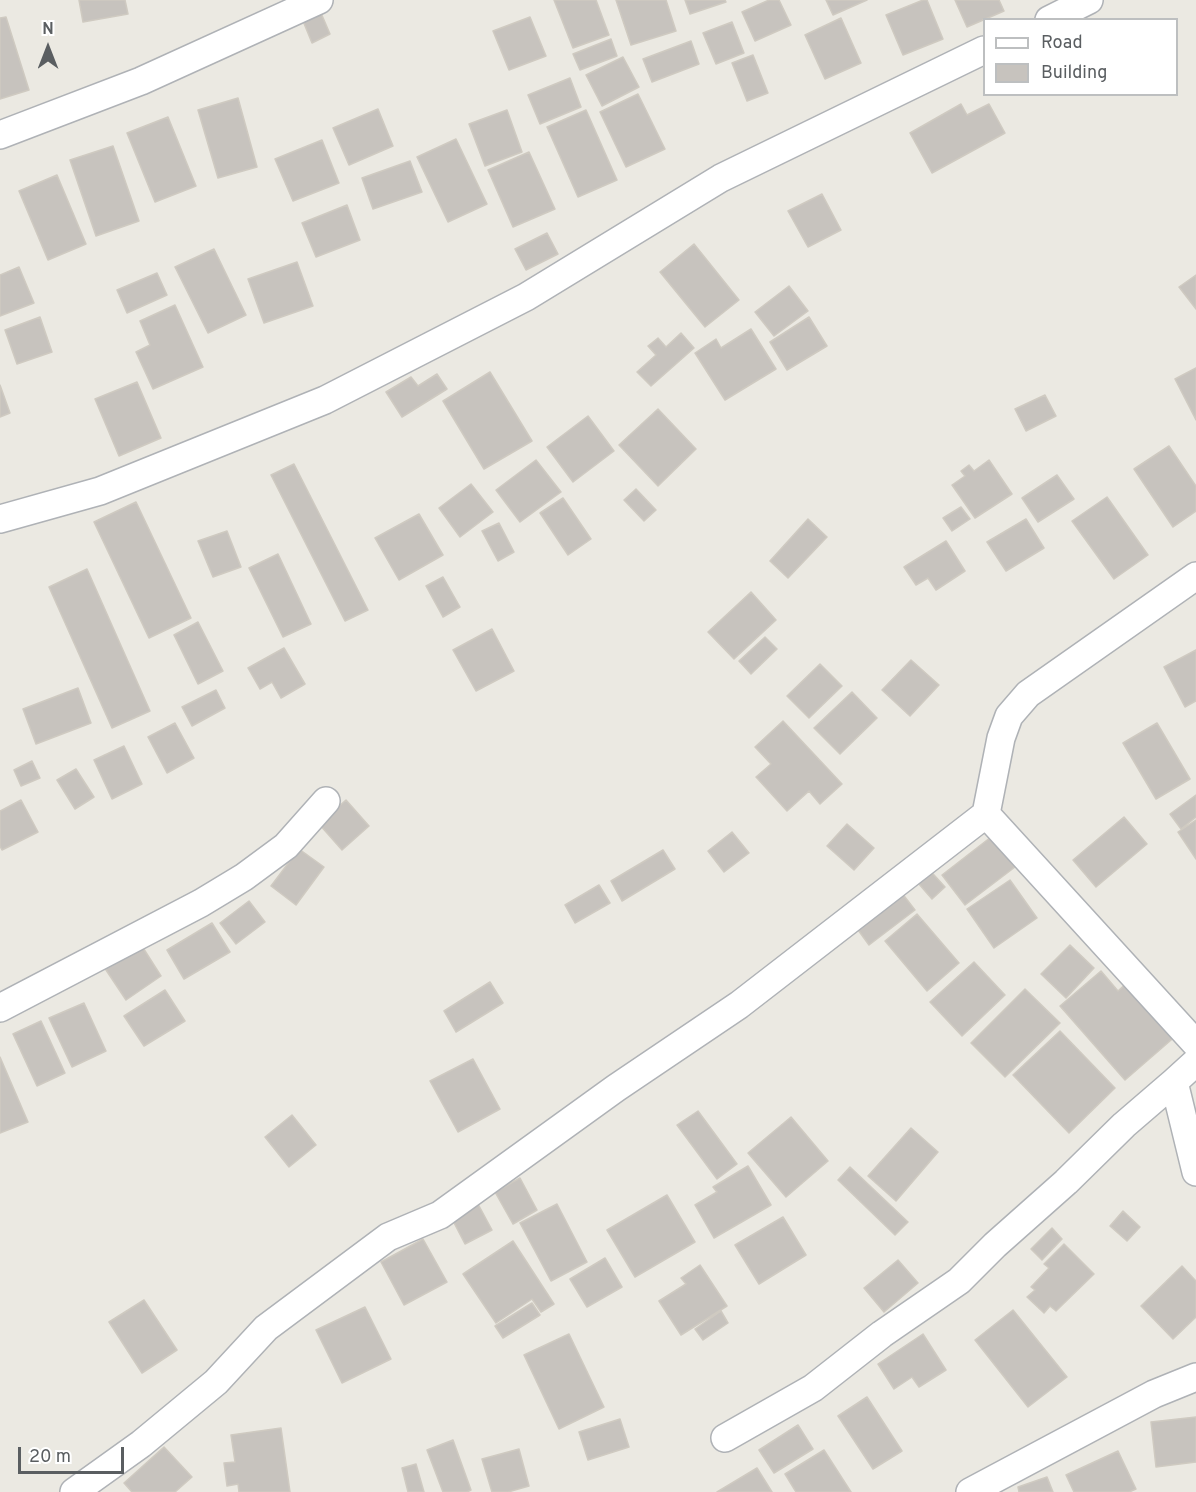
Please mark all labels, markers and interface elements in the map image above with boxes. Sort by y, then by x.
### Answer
north arrow [18,18,78,78]
legend [983,18,1178,96]
text: N [42,20,54,40]
text: Road [1041,32,1083,55]
text: Building [1041,62,1107,85]
scale bar [21,1435,128,1473]
text: 20 m [29,1446,71,1469]

